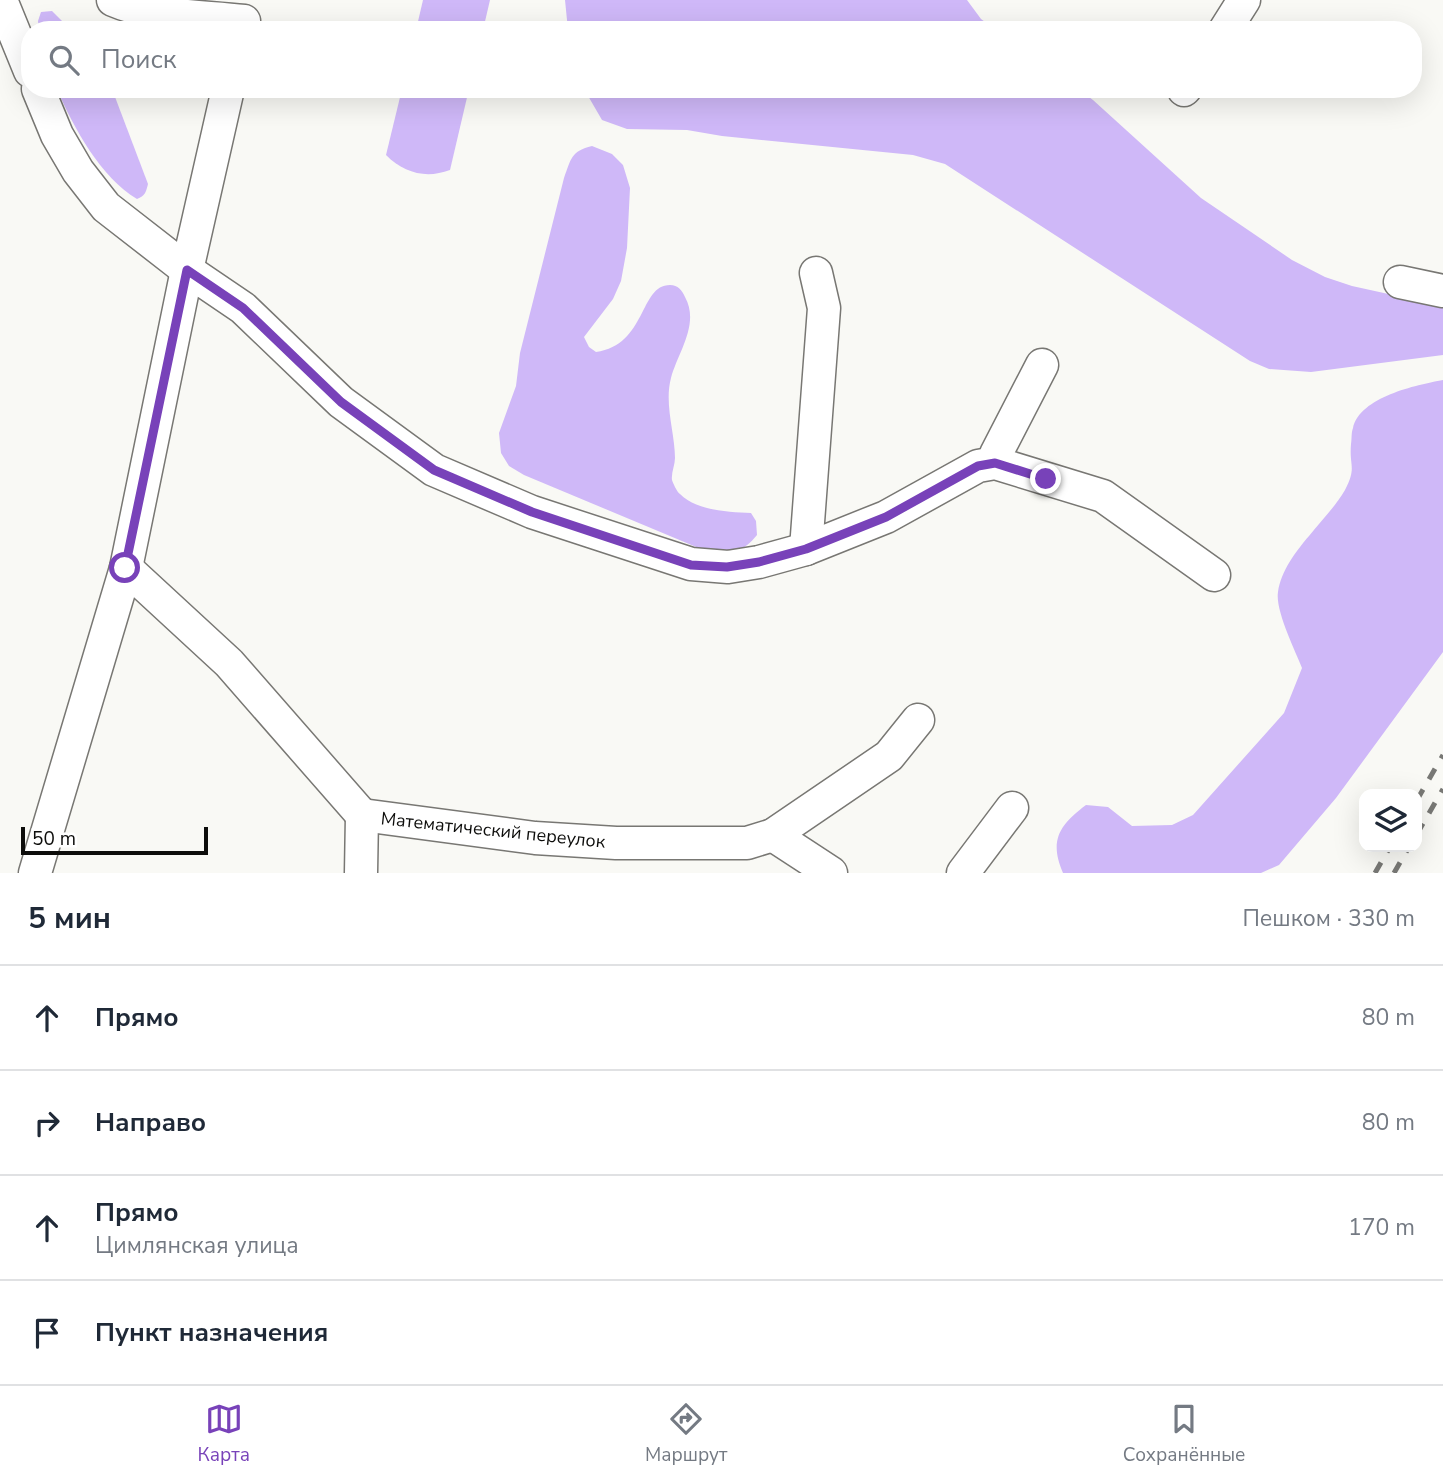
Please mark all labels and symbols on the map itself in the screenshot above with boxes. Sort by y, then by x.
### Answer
route end [1030,463,1061,494]
route start [109,552,140,583]
street label: Математический переулок [380,806,607,854]
scale bar [21,824,208,856]

